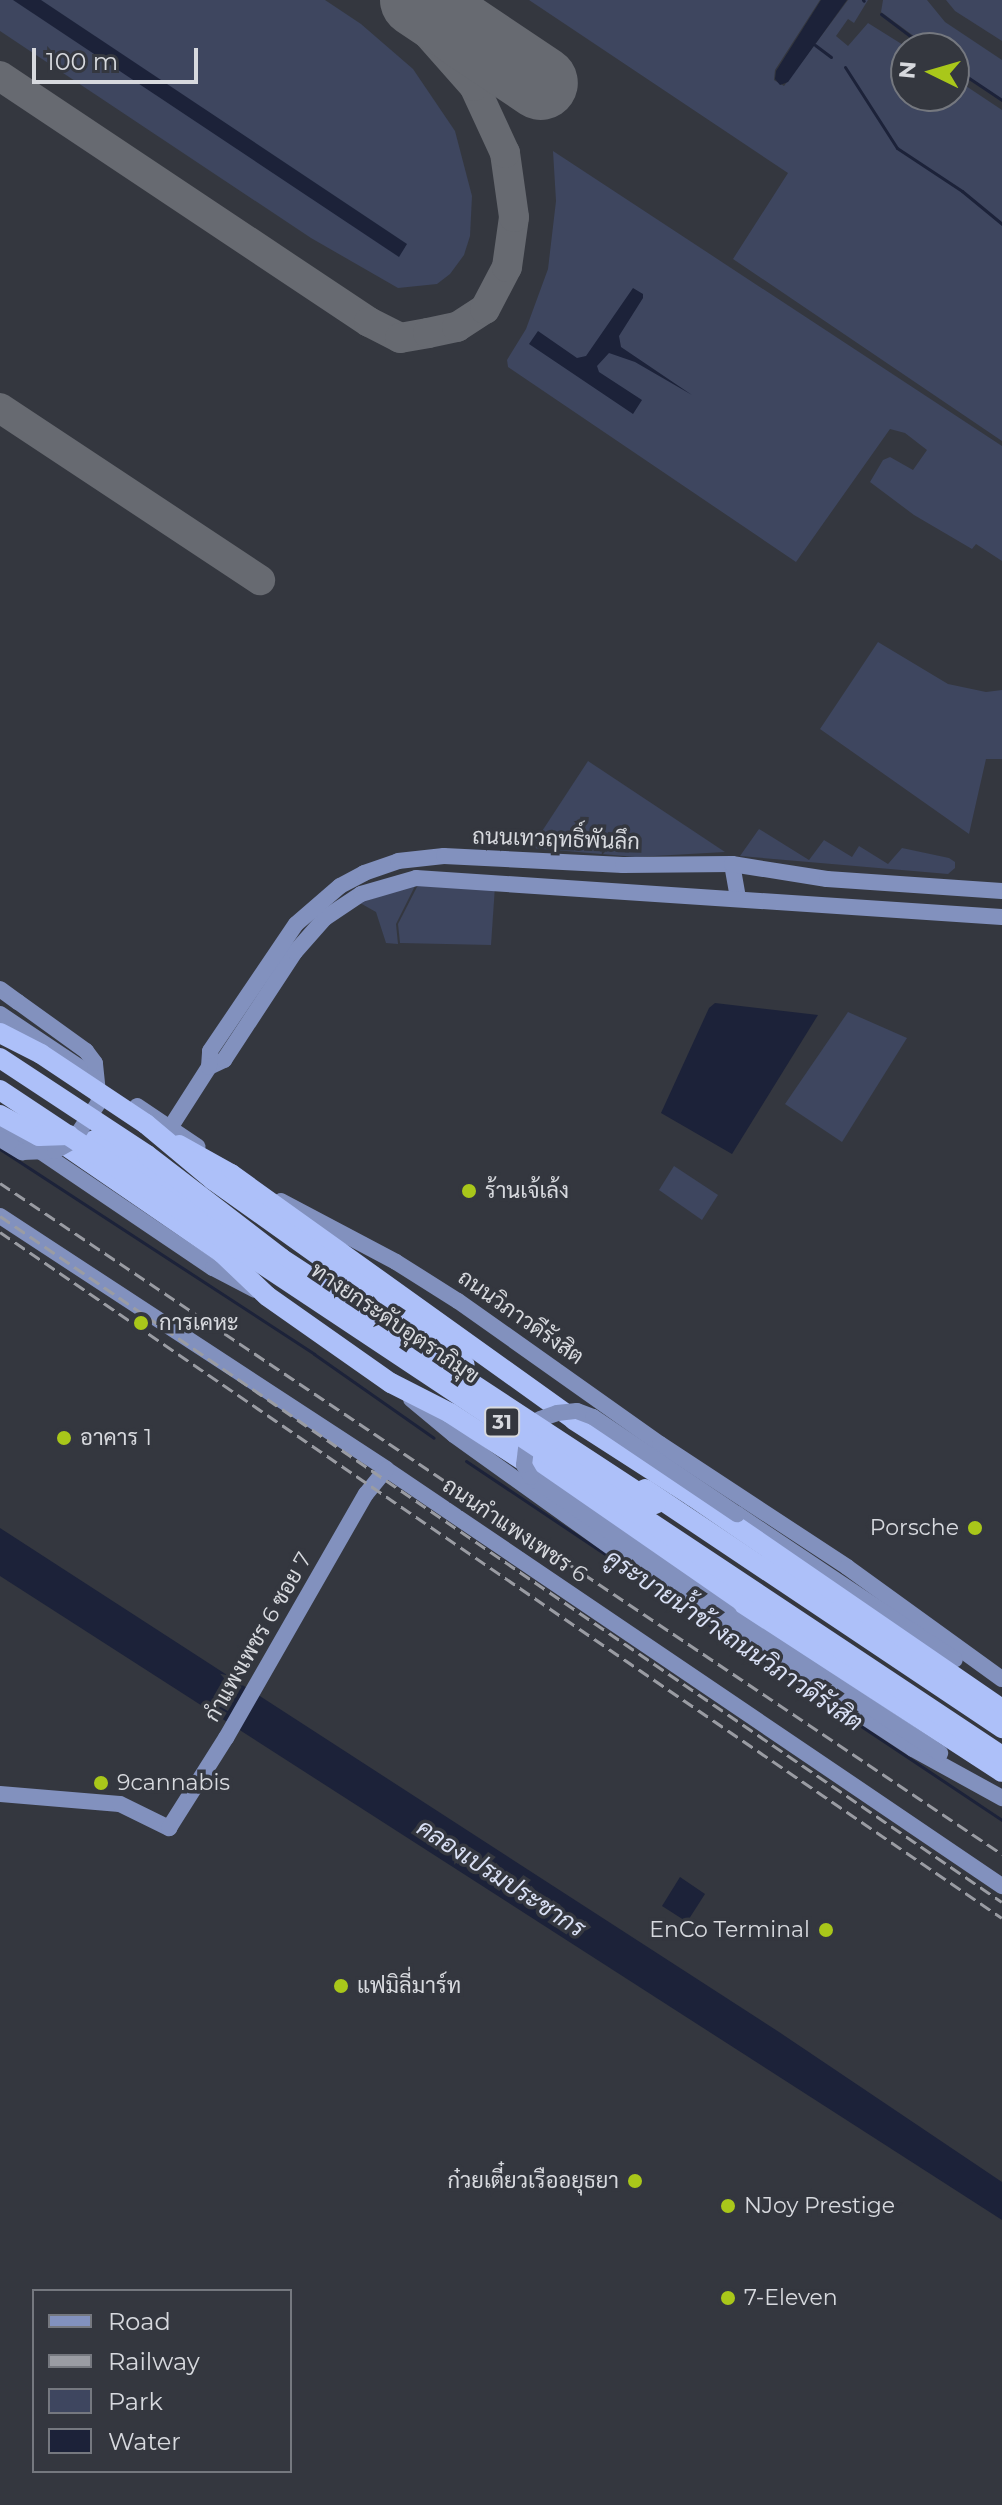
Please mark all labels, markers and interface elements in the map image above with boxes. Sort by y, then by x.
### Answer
scale bar [36,32,202,82]
north arrow [890,32,970,112]
text: 100 m [46,47,118,76]
text: N [893,60,922,80]
street label: ถนนเทวฤทธิ์พันลึก [472,823,640,855]
place label: ร้านเจ้เล้ง [485,1178,569,1204]
marker: ร้านเจ้เล้ง [460,1182,478,1200]
street label: ทางยกระดับอุตราภิมุข [306,1257,484,1389]
street label: ถนนวิภาวดีรังสิต [453,1264,589,1370]
place label: การเคหะ [159,1310,239,1336]
marker: การเคหะ [130,1312,152,1334]
road number: 31 [484,1406,520,1438]
place label: อาคาร 1 [80,1425,152,1451]
marker: อาคาร 1 [55,1429,73,1447]
street label: ถนนกำแพงเพชร 6 [438,1472,592,1588]
place label: Porsche [870,1515,959,1541]
marker: Porsche [966,1519,984,1537]
water label: คูระบายน้ำข้างถนนวิภาวดีรังสิต [600,1543,868,1737]
street label: กำแพงเพชร 6 ซอย 7 [199,1548,317,1726]
place label: 9cannabis [117,1770,230,1796]
marker: 9cannabis [92,1774,110,1792]
water label: คลองเปรมประชากร [412,1813,590,1943]
place label: EnCo Terminal [649,1917,810,1943]
marker: EnCo Terminal [817,1921,835,1939]
place label: แฟมิลี่มาร์ท [357,1973,461,1999]
marker: แฟมิลี่มาร์ท [332,1977,350,1995]
place label: ก๋วยเตี๋ยวเรืออยุธยา [447,2168,619,2194]
marker: ก๋วยเตี๋ยวเรืออยุธยา [626,2172,644,2190]
place label: NJoy Prestige [744,2193,895,2219]
marker: NJoy Prestige [719,2197,737,2215]
place label: 7-Eleven [744,2285,838,2311]
legend [32,2289,292,2473]
marker: 7-Eleven [719,2289,737,2307]
text: Road [108,2307,171,2336]
text: Railway [108,2347,200,2376]
text: Park [108,2387,163,2416]
text: Water [108,2427,181,2456]

